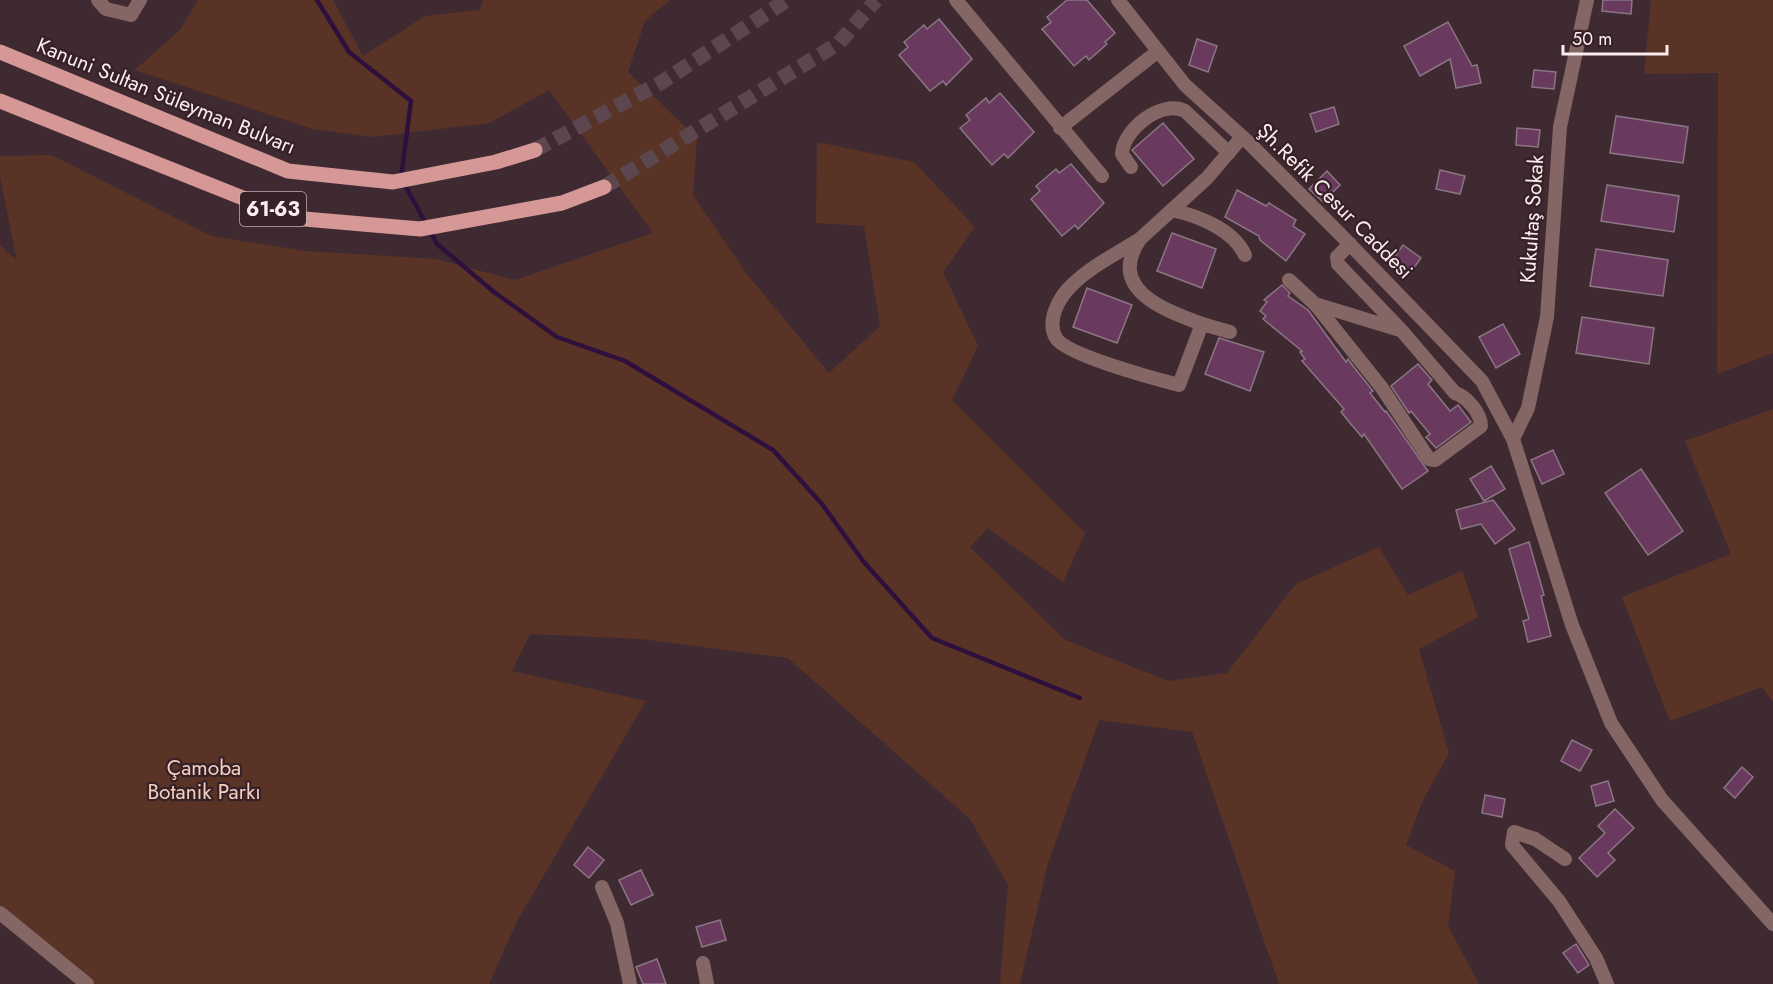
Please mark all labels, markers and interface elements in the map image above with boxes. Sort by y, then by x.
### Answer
scale bar [1563,18,1666,56]
text: 50 m [1572,26,1612,52]
street label: Kanuni Sultan Süleyman Bulvarı [32,30,300,162]
street label: Şh.Refik Cesur Caddesi [1250,116,1420,286]
street label: Kukultaş Sokak [1513,153,1552,284]
road number: 61-63 [240,192,306,226]
park label: Çamoba Botanik Parkı [147,753,261,807]

